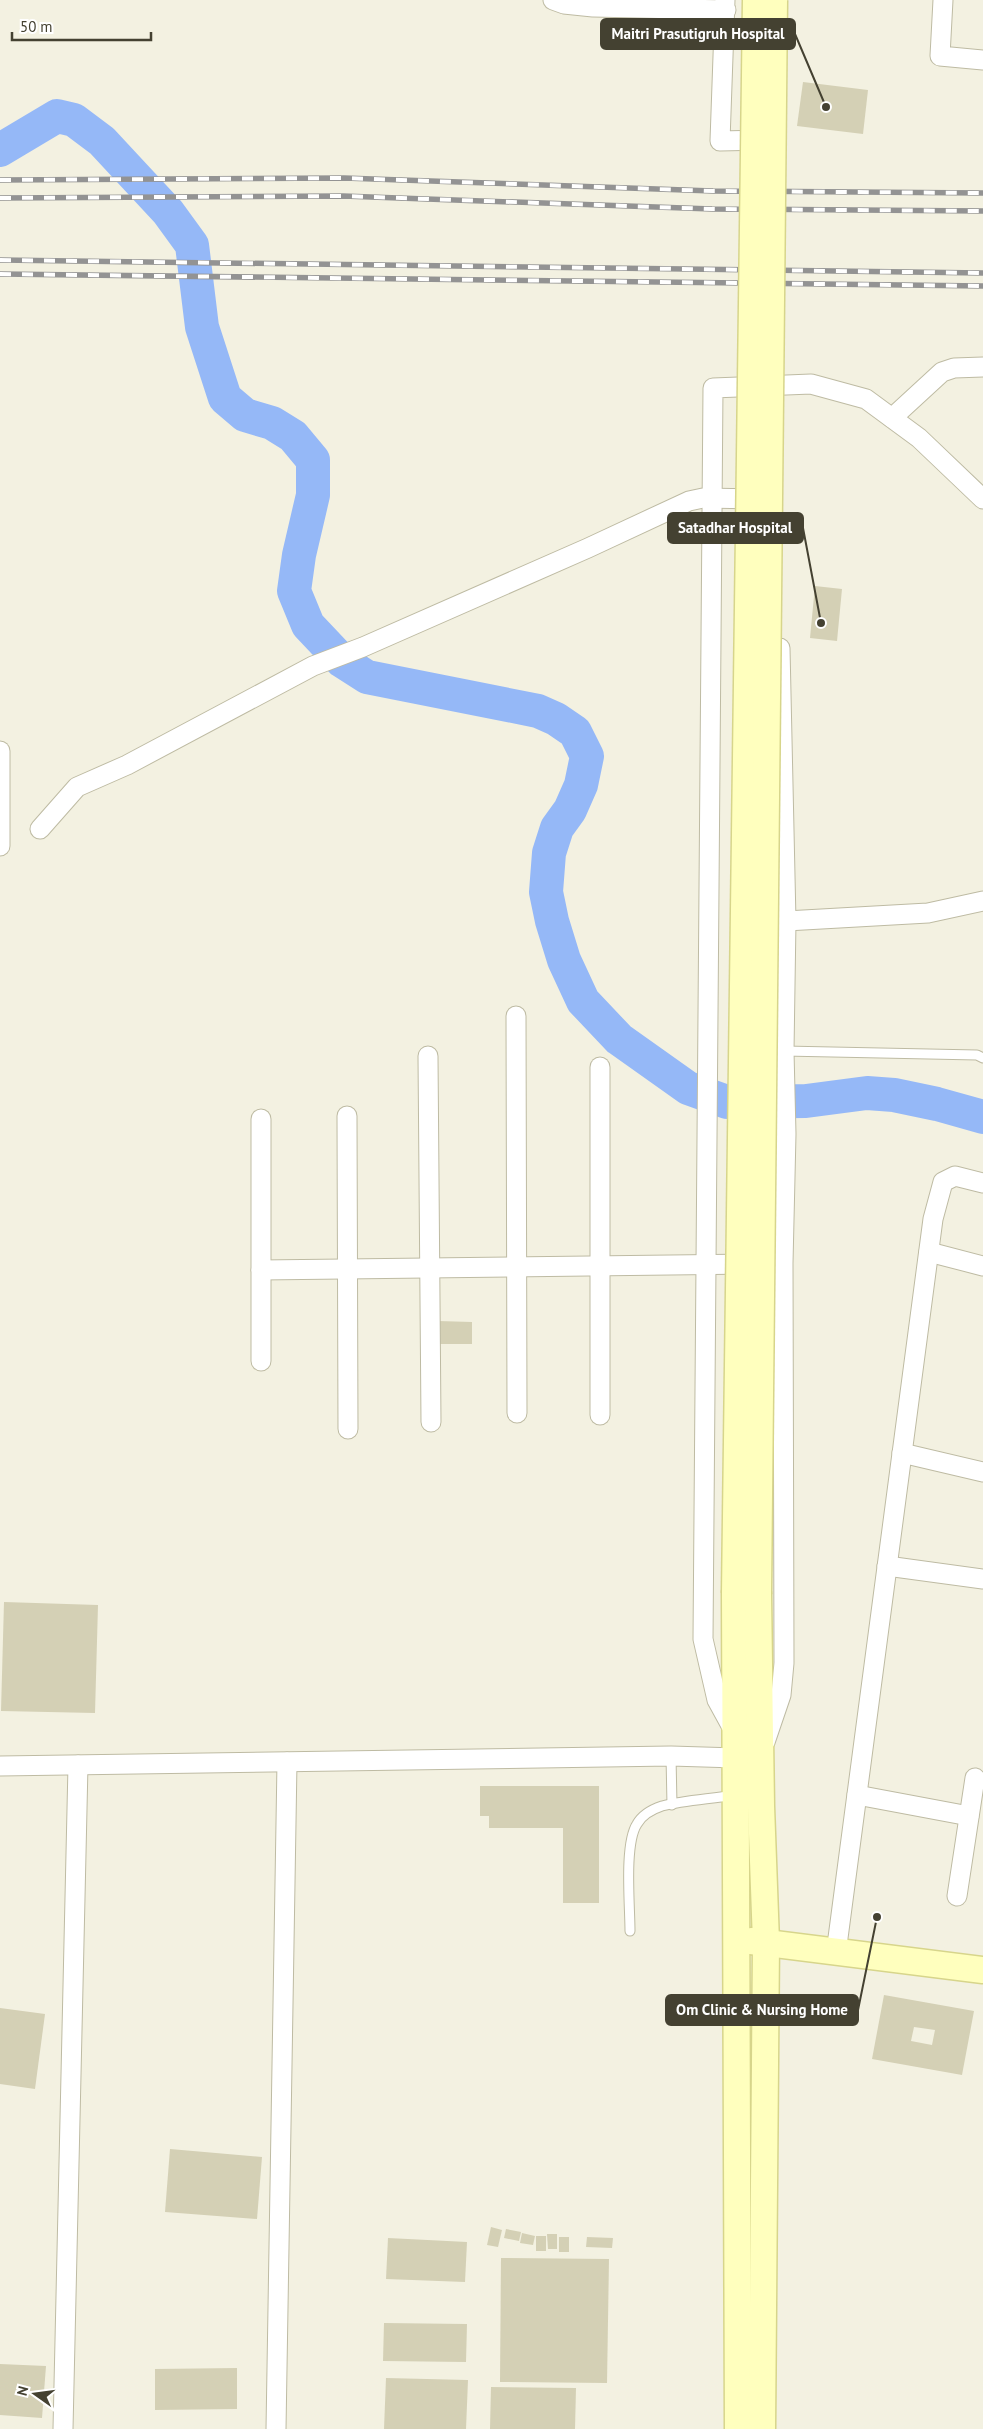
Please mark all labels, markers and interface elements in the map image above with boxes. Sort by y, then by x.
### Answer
scale bar [12,10,151,42]
text: 50 m [20,17,53,36]
callout: Maitri Prasutigruh Hospital [601,19,795,49]
text: Maitri Prasutigruh Hospital [611,24,785,43]
callout: Satadhar Hospital [668,513,803,543]
text: Satadhar Hospital [678,518,793,537]
callout: Om Clinic & Nursing Home [666,1995,858,2025]
text: Om Clinic & Nursing Home [676,2000,848,2019]
north arrow [10,2369,60,2419]
text: N [13,2384,32,2397]

